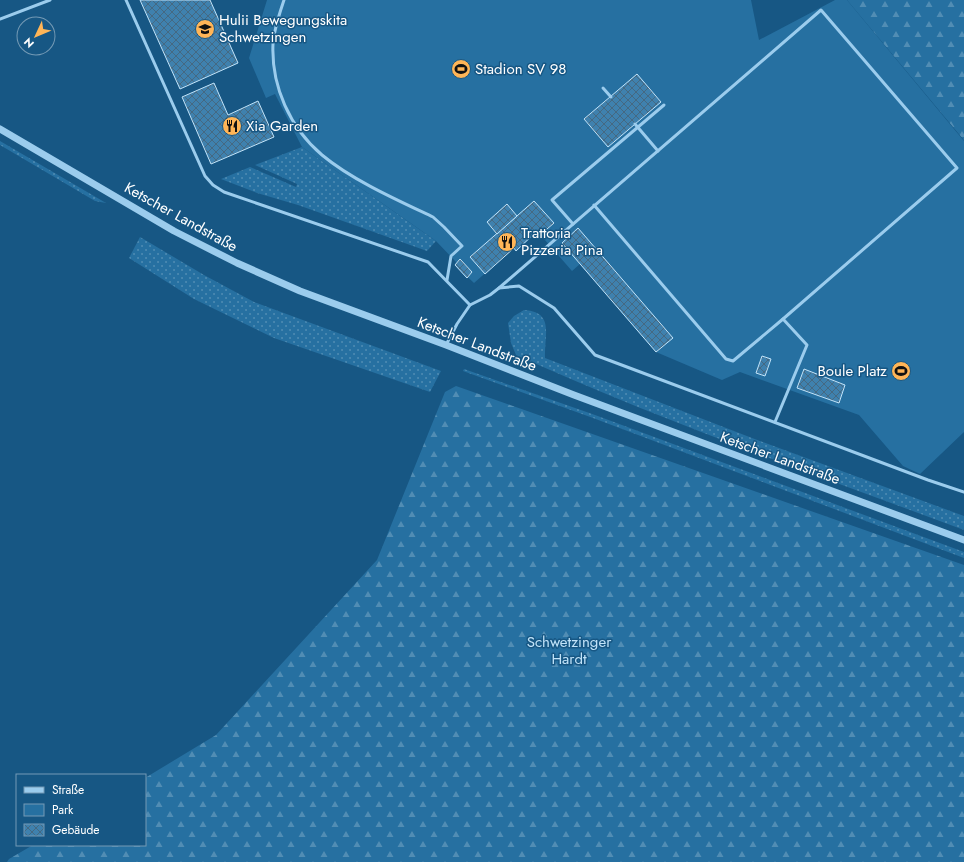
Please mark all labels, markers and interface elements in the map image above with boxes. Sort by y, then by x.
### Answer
place label: Hulii Bewegungskita Schwetzingen [219,9,347,48]
north arrow [16,16,56,56]
school or university icon: Hulii Bewegungskita Schwetzingen [194,18,216,40]
text: N [20,34,38,52]
sports icon: Stadion SV 98 [450,58,472,80]
place label: Stadion SV 98 [475,58,567,80]
restaurant icon: Xia Garden [221,115,243,137]
place label: Xia Garden [246,115,318,137]
street label: Ketscher Landstraße [120,177,242,257]
place label: Trattoria Pizzeria Pina [521,222,603,261]
restaurant icon: Trattoria Pizzeria Pina [496,231,518,253]
street label: Ketscher Landstraße [414,311,540,377]
place label: Boule Platz [818,360,887,382]
sports icon: Boule Platz [890,360,912,382]
street label: Ketscher Landstraße [717,426,843,490]
park label: Schwetzinger Hardt [527,631,612,670]
legend [16,774,146,846]
text: Straße [52,781,84,799]
text: Park [52,801,74,819]
text: Gebäude [52,821,99,839]

